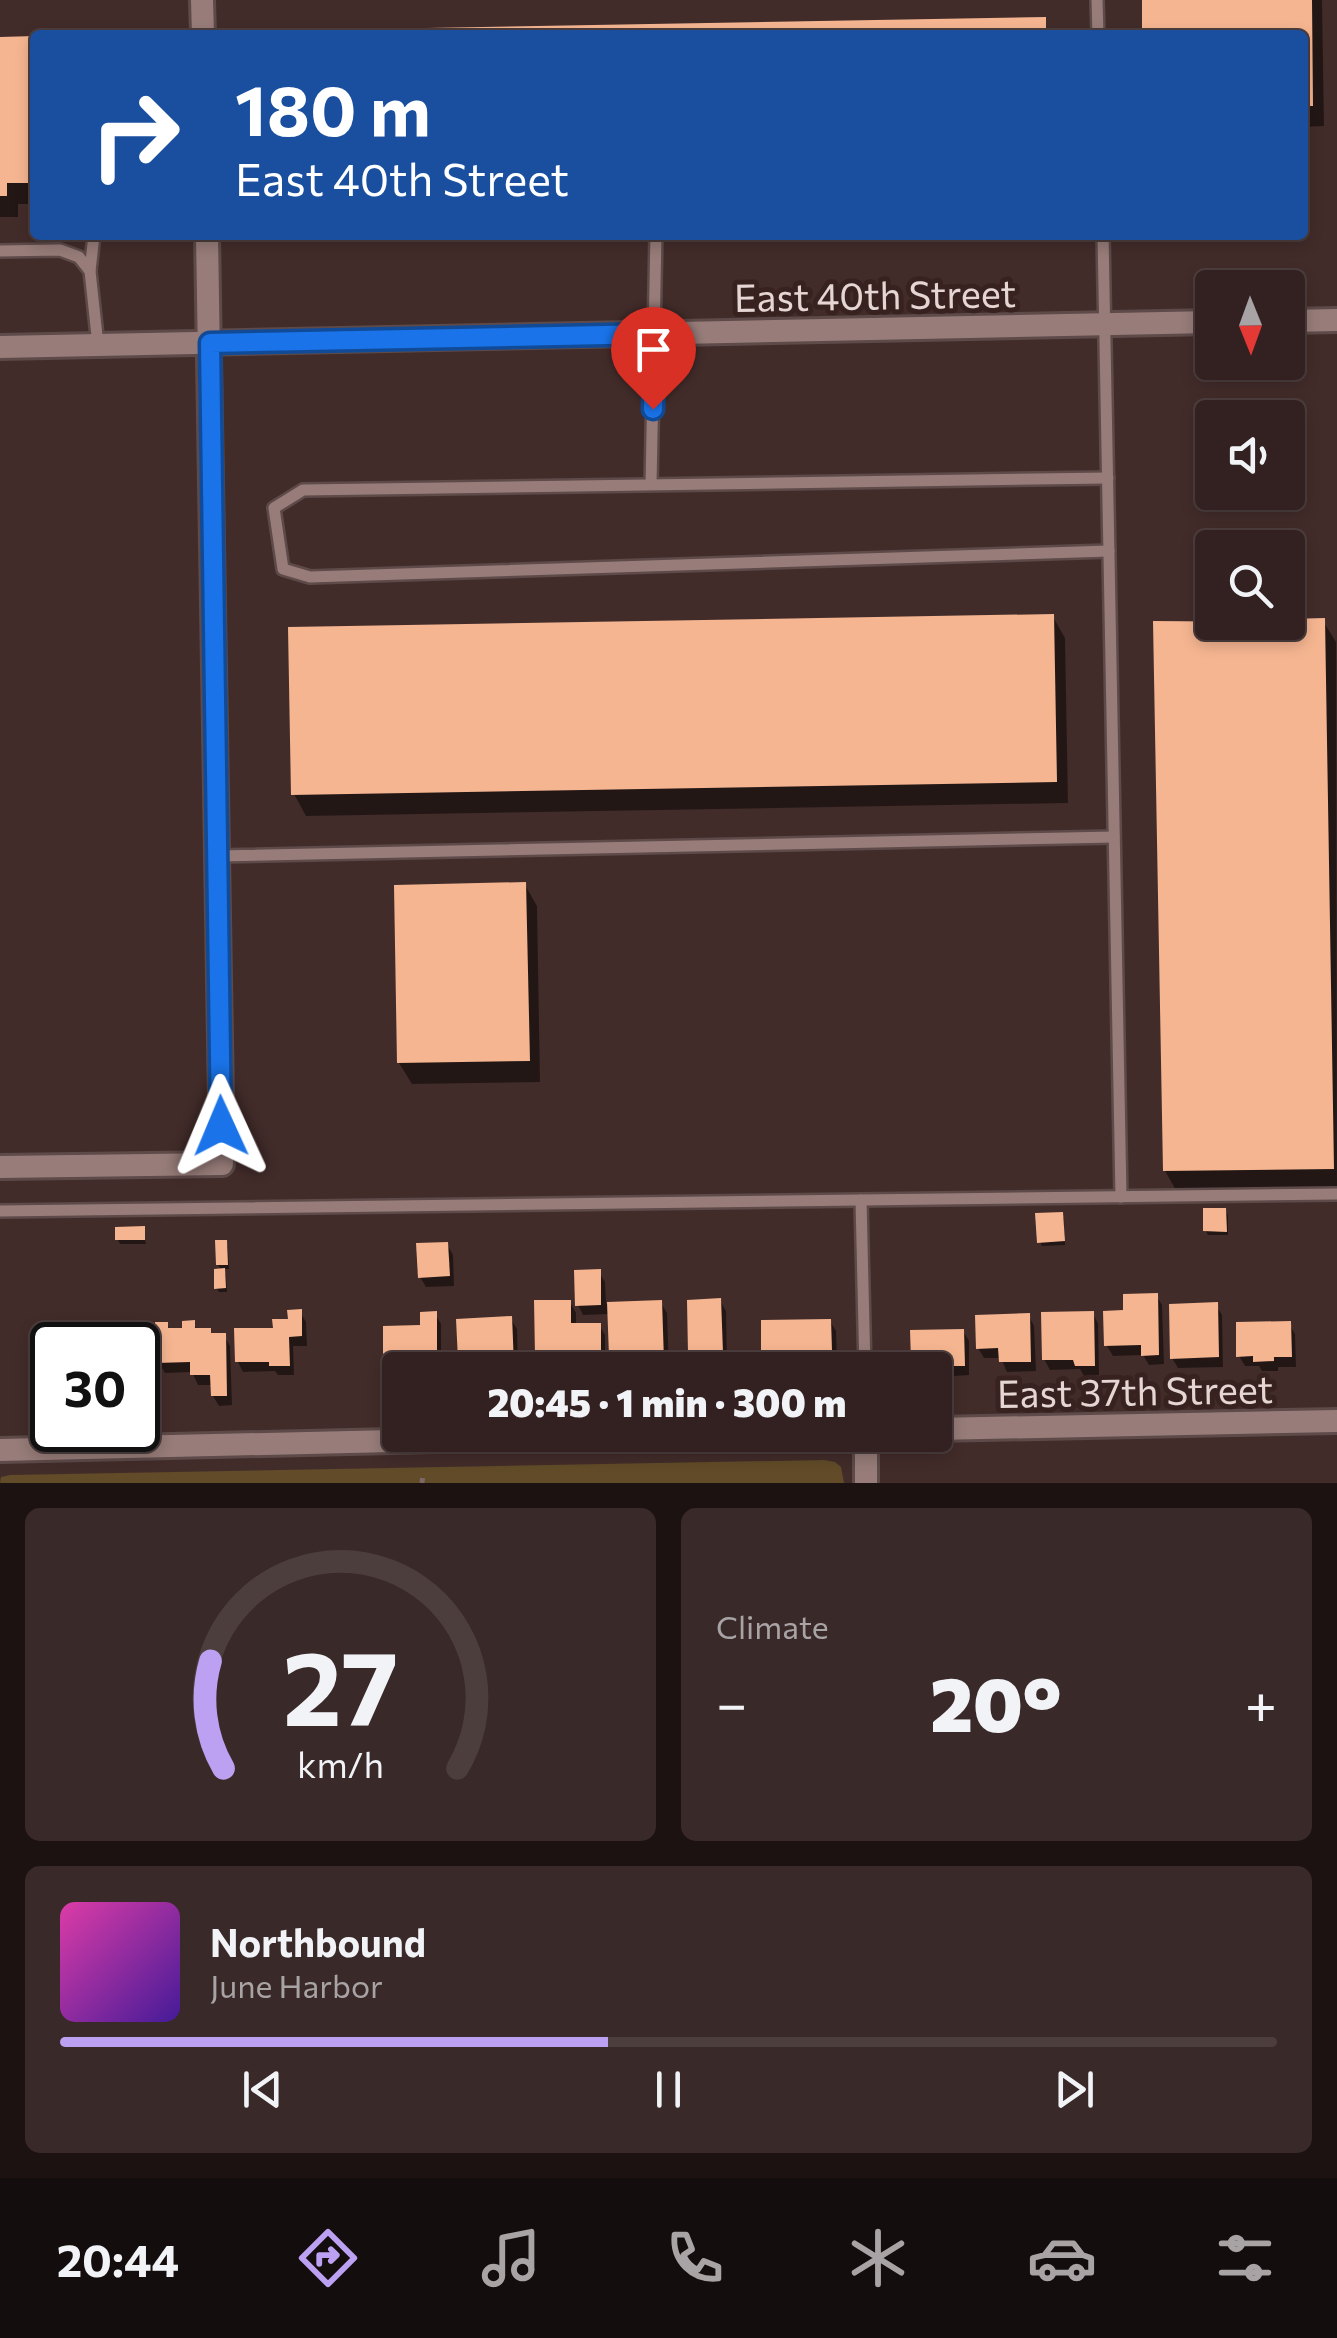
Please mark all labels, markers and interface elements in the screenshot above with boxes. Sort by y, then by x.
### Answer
text: 180 m [235,65,431,150]
icon: right [70,70,200,200]
text: East 40th Street [235,150,569,205]
street label: East 40th Street [734,268,1016,320]
north arrow [1195,270,1305,380]
map controls [1195,270,1305,640]
pin [611,307,696,410]
icon: arrive [626,322,681,377]
button: sound [1195,400,1305,510]
button: search [1195,530,1305,640]
position arrow [169,1074,273,1178]
speed limit sign: 30 [30,1322,160,1452]
street label: East 37th Street [997,1364,1273,1416]
text: 20:45 · 1 min · 300 m [487,1378,847,1425]
text: Climate [716,1606,829,1646]
text: 27 [283,1620,398,1747]
text: 20° [930,1656,1062,1747]
text: − [716,1668,747,1735]
text: + [1245,1668,1277,1735]
text: km/h [297,1742,384,1785]
text: Northbound [210,1918,426,1965]
text: June Harbor [210,1965,383,2005]
icon: previous [235,2062,290,2117]
icon: pause [641,2062,696,2117]
icon: next [1047,2062,1102,2117]
icon: directions [293,2223,363,2293]
icon: music [476,2223,546,2293]
icon: phone [660,2223,730,2293]
icon: climate [843,2223,913,2293]
icon: car [1027,2223,1097,2293]
icon: filters [1210,2223,1280,2293]
text: 20:44 [57,2231,179,2286]

